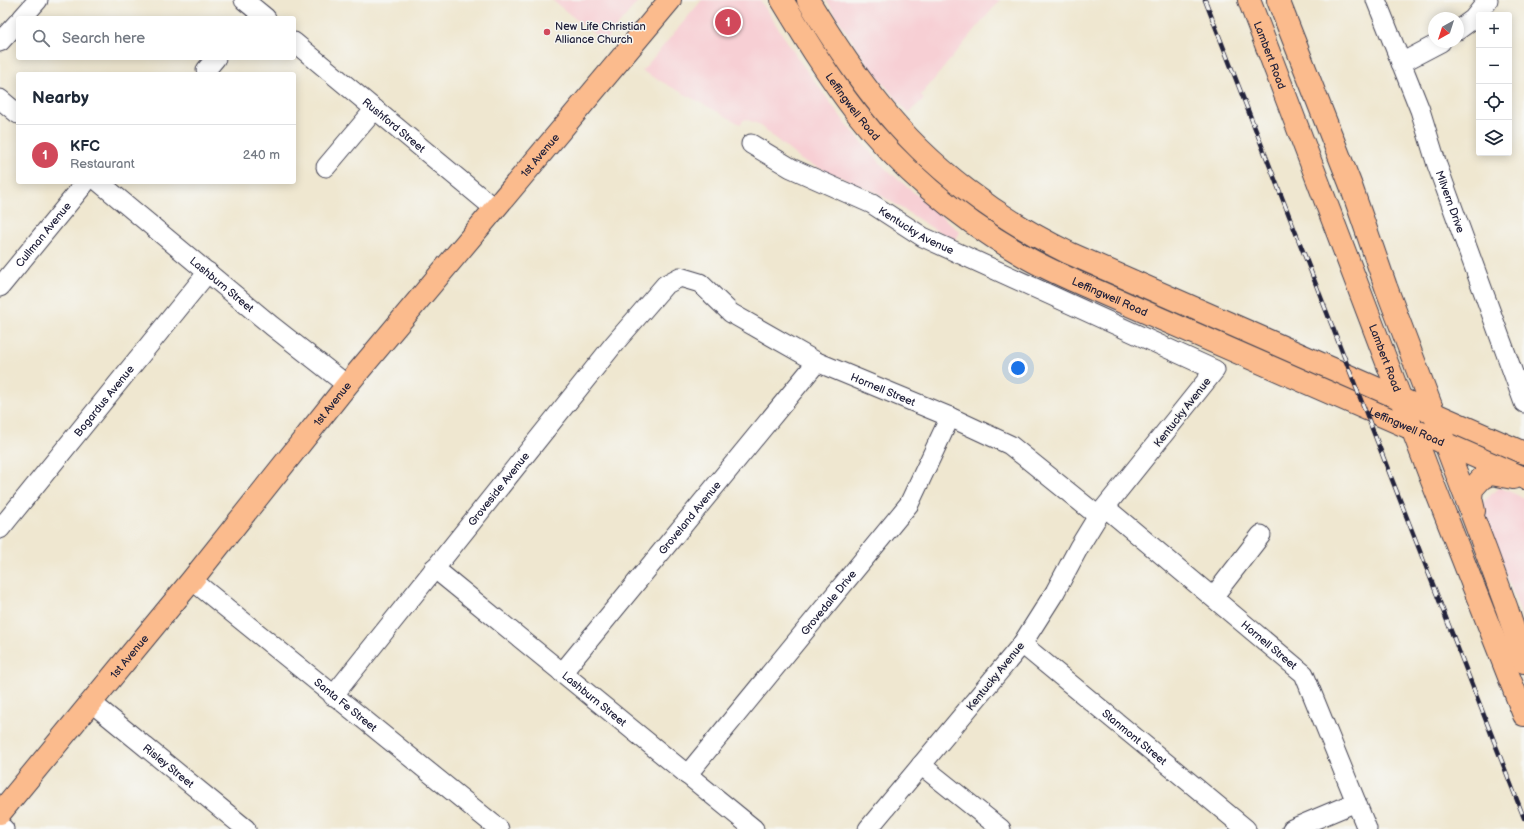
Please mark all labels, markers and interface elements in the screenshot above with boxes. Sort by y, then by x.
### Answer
pin: 1 [715,7,741,37]
north arrow [1428,12,1464,48]
map controls [1476,12,1512,156]
button: + [1476,12,1512,48]
search box [16,16,296,60]
place label: New Life Christian Alliance Church [555,20,646,46]
street label: Lambert Road [1251,20,1288,91]
icon: search [30,27,52,49]
marker: New Life Christian Alliance Church [542,27,552,37]
text: Search here [62,29,145,48]
button: − [1476,48,1512,84]
street label: Leffingwell Road [823,71,882,143]
button: locate [1476,84,1512,120]
text: Nearby [32,88,89,108]
street label: Rushford Street [360,96,428,156]
button: layers [1476,120,1512,156]
street label: 1st Avenue [518,131,563,180]
text: KFC [70,137,100,156]
text: 1 [42,147,48,163]
text: 240 m [243,147,280,163]
text: Restaurant [70,156,135,172]
street label: Milvern Drive [1433,169,1467,235]
street label: Cullman Avenue [13,199,74,270]
street label: Kentucky Avenue [876,204,956,257]
street label: Lashburn Street [187,254,257,316]
street label: Leffingwell Road [1070,275,1150,319]
street label: Lambert Road [1366,323,1403,394]
your location [1008,358,1028,378]
street label: Bogardus Avenue [71,362,137,439]
street label: Hornell Street [849,371,918,409]
street label: Kentucky Avenue [1151,375,1214,450]
street label: 1st Avenue [311,379,354,429]
street label: Leffingwell Road [1367,405,1446,449]
street label: Groveside Avenue [465,449,532,529]
street label: Groveland Avenue [656,478,724,557]
street label: Grovedale Drive [798,567,859,638]
street label: Hornell Street [1238,618,1300,673]
street label: 1st Avenue [108,632,152,681]
street label: Kentucky Avenue [964,639,1027,713]
street label: Lashburn Street [559,669,629,730]
street label: Santa Fe Street [311,676,380,735]
street label: Stanmont Street [1099,707,1170,768]
street label: Risley Street [140,741,197,791]

